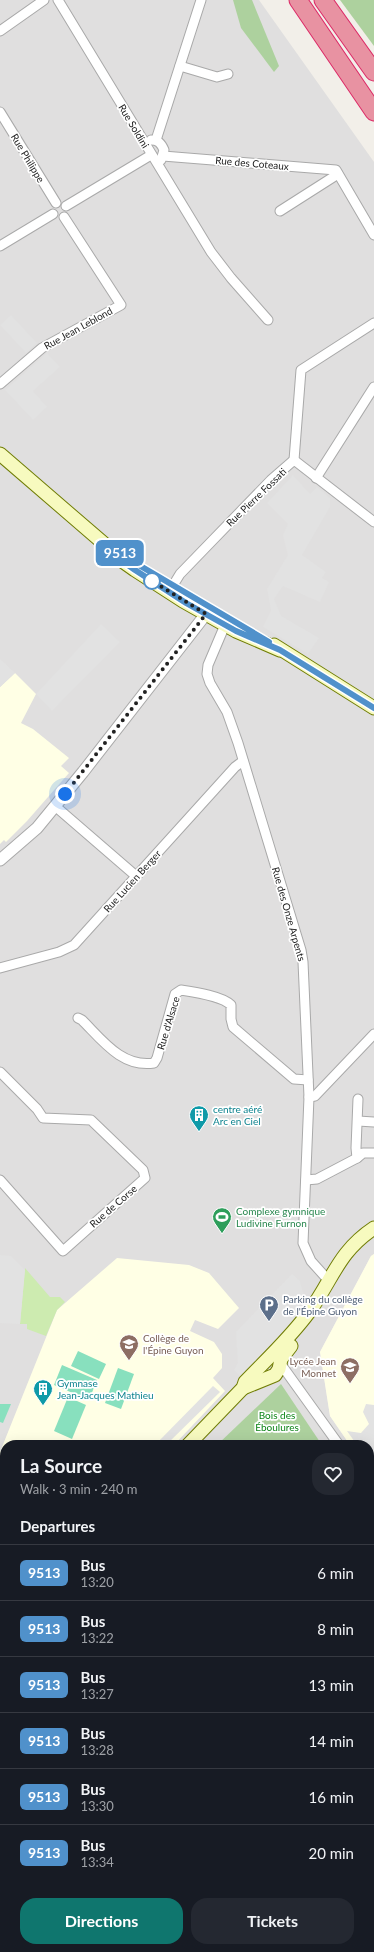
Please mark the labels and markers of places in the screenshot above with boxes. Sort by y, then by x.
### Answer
unlabelled marker [143,572,161,590]
place label: centre aéré Arc en Ciel [213,1103,262,1127]
building icon: centre aéré Arc en Ciel [188,1104,210,1132]
place label: Complexe gymnique Ludivine Furnon [236,1205,325,1229]
sports icon: Complexe gymnique Ludivine Furnon [211,1206,233,1234]
place label: Parking du collège de l'Épine Guyon [283,1293,363,1317]
parking icon: Parking du collège de l'Épine Guyon [258,1294,280,1322]
place label: Collège de l'Épine Guyon [143,1332,204,1356]
school or university icon: Collège de l'Épine Guyon [118,1333,140,1361]
place label: Lycée Jean Monnet [289,1355,336,1379]
school or university icon: Lycée Jean Monnet [339,1356,361,1384]
place label: Gymnase Jean-Jacques Mathieu [57,1377,154,1401]
building icon: Gymnase Jean-Jacques Mathieu [32,1378,54,1406]

